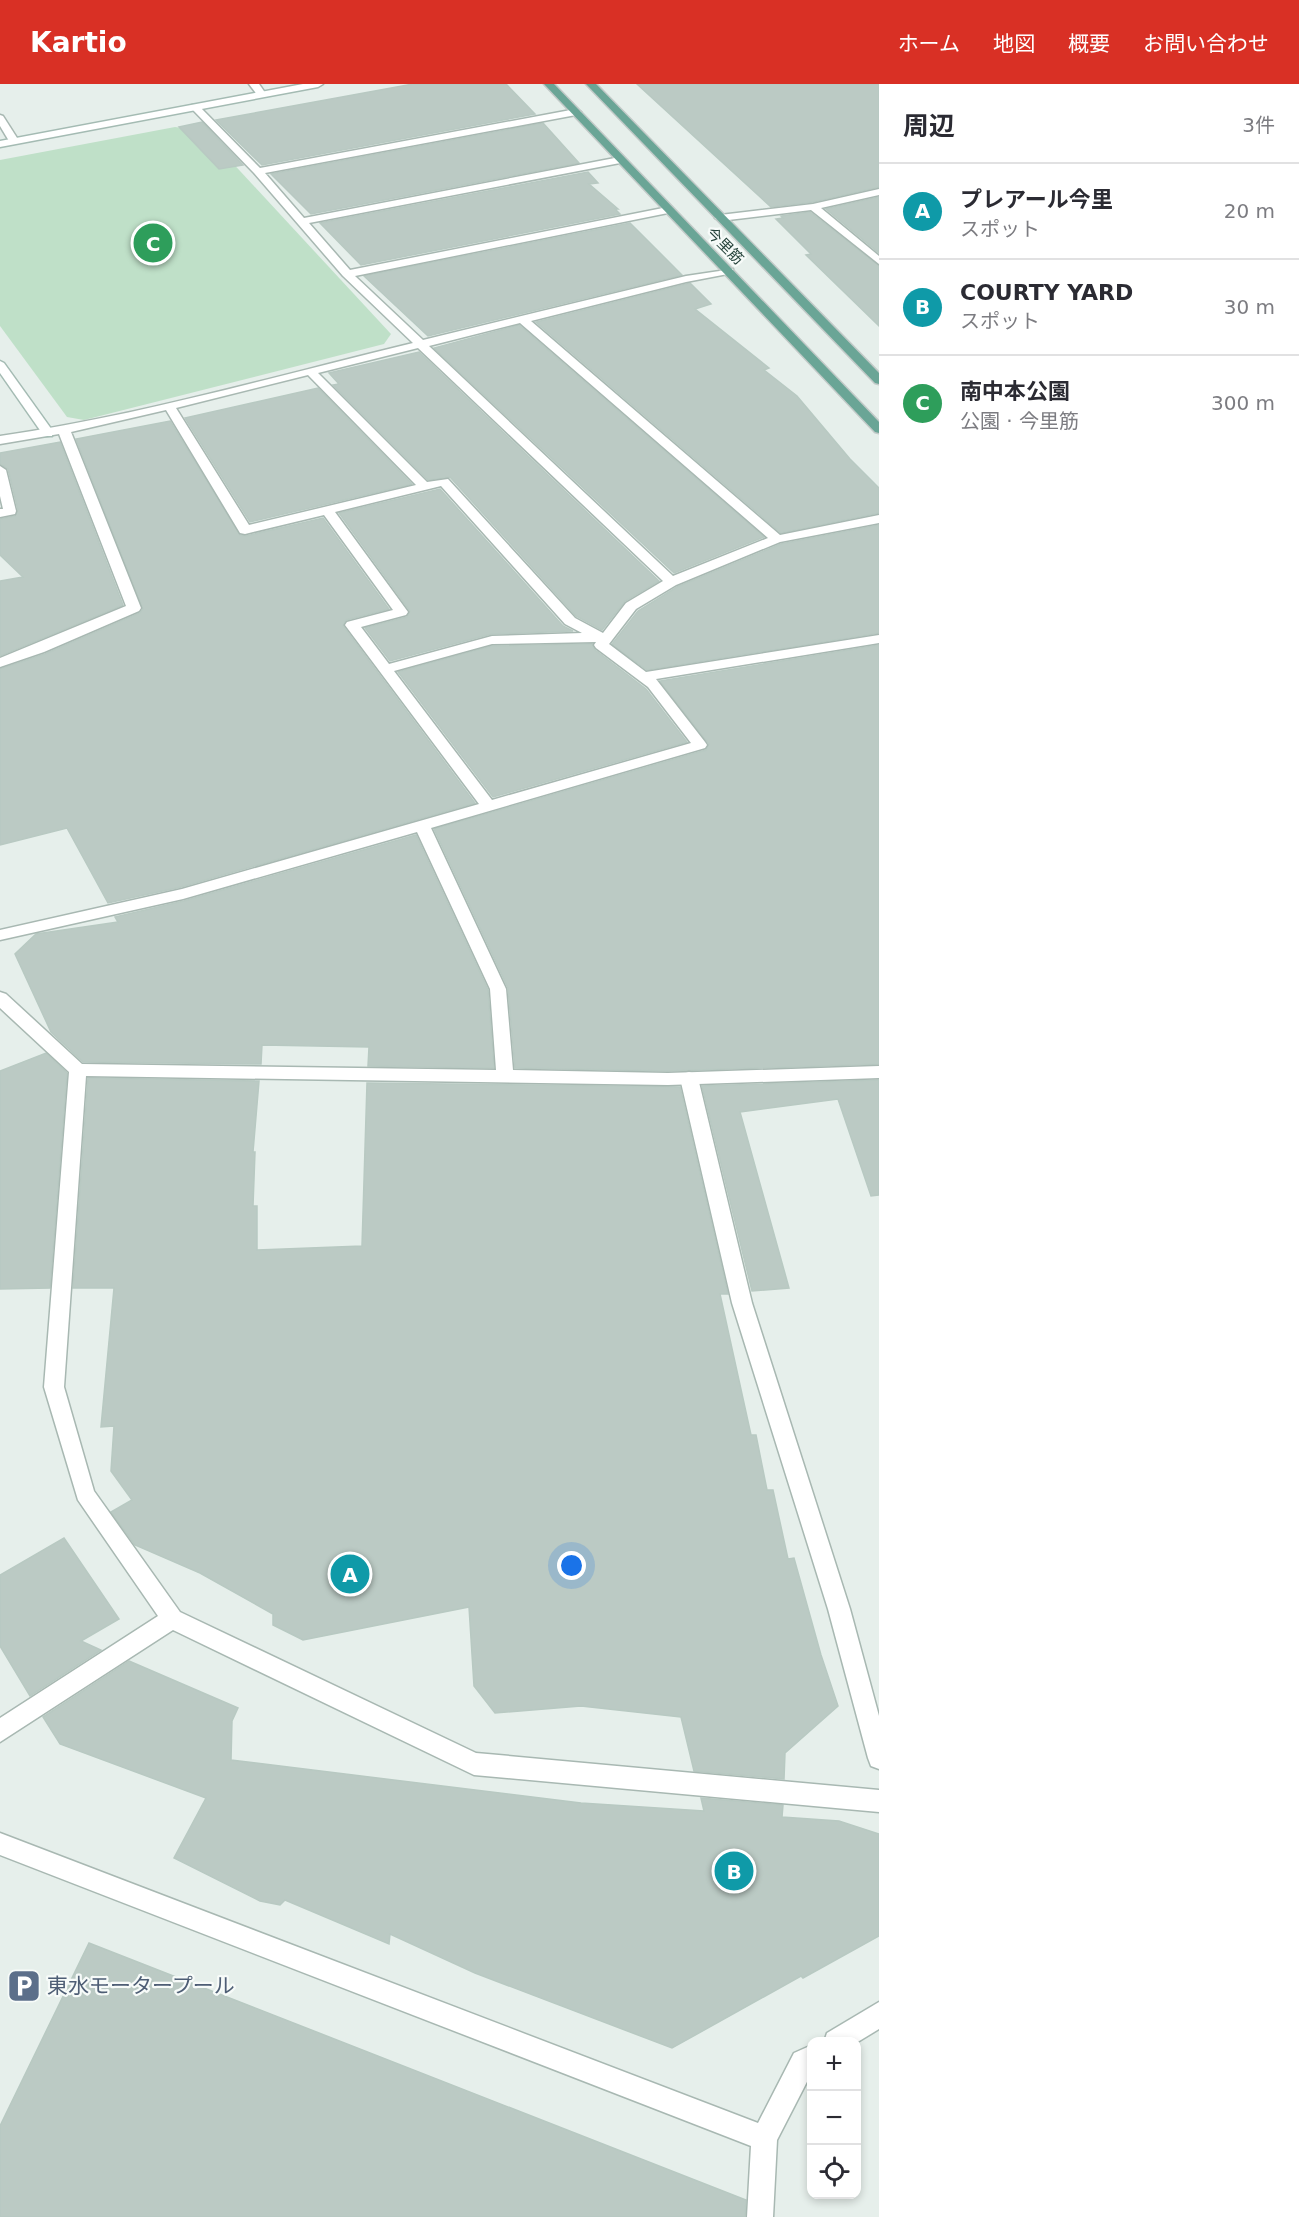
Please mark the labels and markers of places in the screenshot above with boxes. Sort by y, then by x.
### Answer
pin: C [134,220,172,266]
pin: A [330,1552,370,1596]
pin: B [714,1848,754,1894]
parking icon: 東水モータープール [6,1968,42,2004]
place label: 東水モータープール [47,1974,235,1998]

